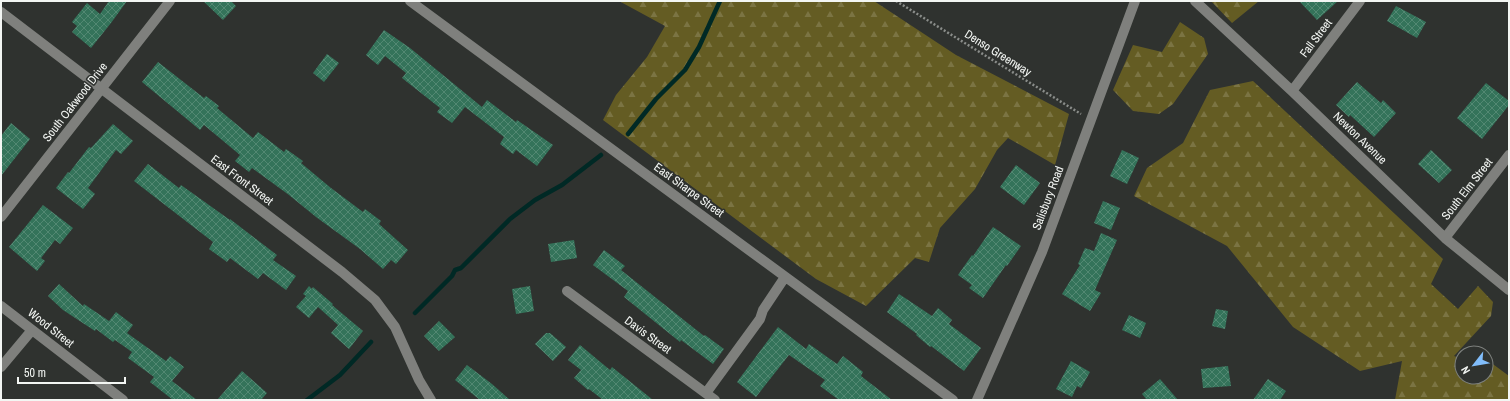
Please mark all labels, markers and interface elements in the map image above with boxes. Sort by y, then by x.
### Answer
street label: Fall Street [1296,15,1336,61]
street label: Denso Greenway [962,26,1035,80]
street label: South Oakwood Drive [39,59,111,145]
street label: Newton Avenue [1330,108,1390,168]
street label: East Front Street [207,151,277,209]
street label: South Elm Street [1438,155,1496,223]
street label: East Sharpe Street [651,159,728,221]
street label: Salisbury Road [1028,164,1068,232]
street label: Wood Street [25,305,78,351]
street label: Davis Street [621,313,675,358]
north arrow [1454,345,1494,385]
scale bar [18,359,125,385]
text: N [1458,364,1473,377]
text: 50 m [24,365,46,381]

